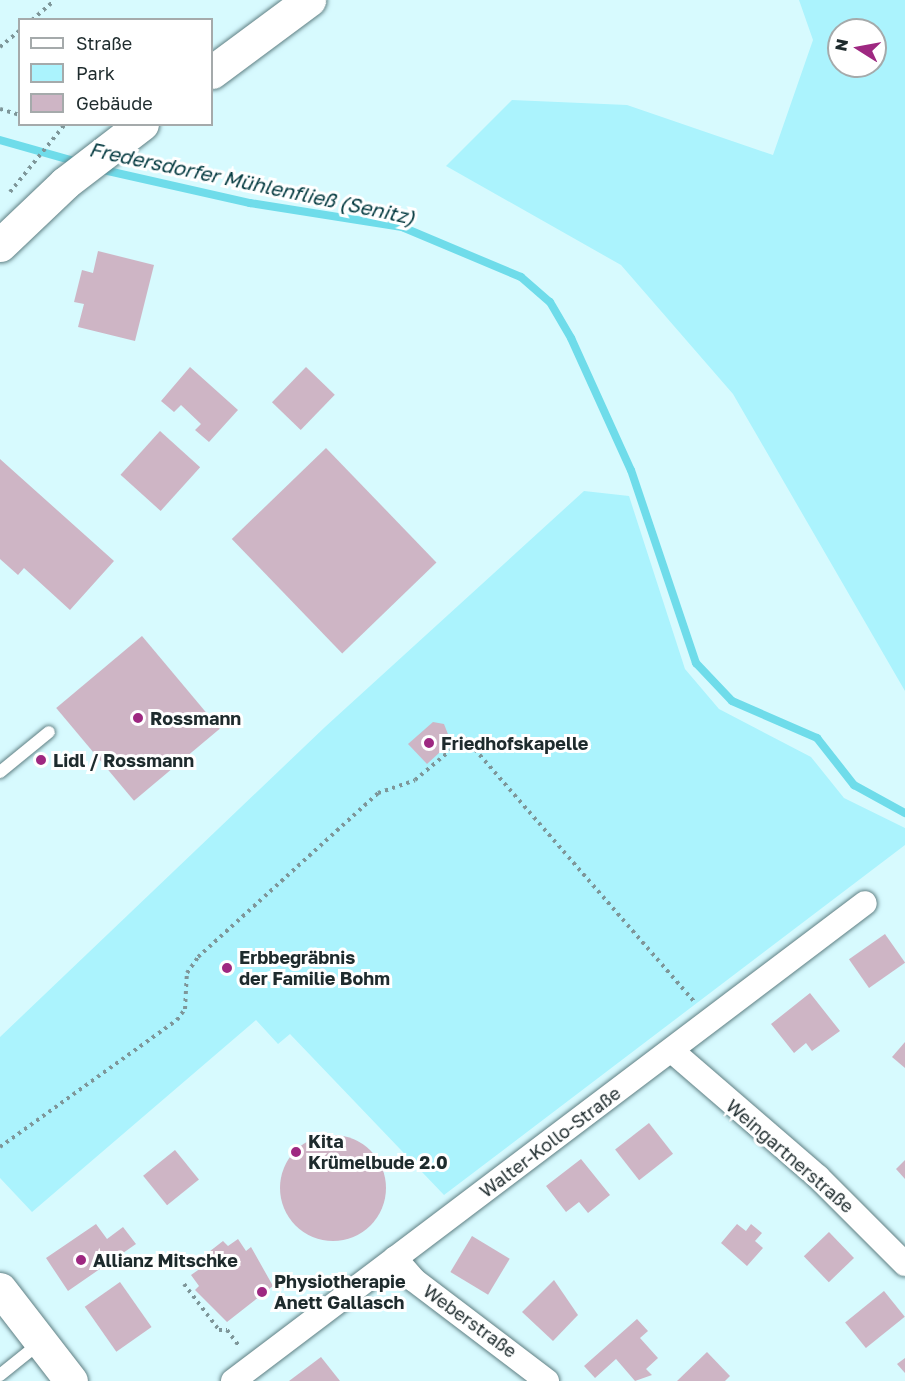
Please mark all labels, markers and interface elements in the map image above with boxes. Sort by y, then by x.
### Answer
legend [18,18,213,126]
north arrow [827,18,887,78]
text: Straße [76,32,132,54]
text: N [830,37,852,53]
text: Park [76,62,115,84]
text: Gebäude [76,92,153,114]
water label: Fredersdorfer Mühlenfließ (Senitz) [87,137,417,229]
place label: Rossmann [150,707,241,729]
marker: Rossmann [131,711,145,725]
place label: Friedhofskapelle [441,732,588,754]
marker: Friedhofskapelle [422,736,436,750]
place label: Lidl / Rossmann [53,749,194,771]
marker: Lidl / Rossmann [34,753,48,767]
place label: Erbbegräbnis der Familie Bohm [239,947,390,990]
marker: Erbbegräbnis der Familie Bohm [220,961,234,975]
street label: Walter-Kollo-Straße [475,1082,625,1202]
street label: Weingartnerstraße [722,1095,858,1217]
place label: Kita Krümelbude 2.0 [308,1131,448,1174]
marker: Kita Krümelbude 2.0 [289,1145,303,1159]
place label: Allianz Mitschke [93,1249,238,1271]
marker: Allianz Mitschke [74,1253,88,1267]
place label: Physiotherapie Anett Gallasch [274,1271,406,1314]
street label: Weberstraße [419,1280,521,1362]
marker: Physiotherapie Anett Gallasch [255,1285,269,1299]

